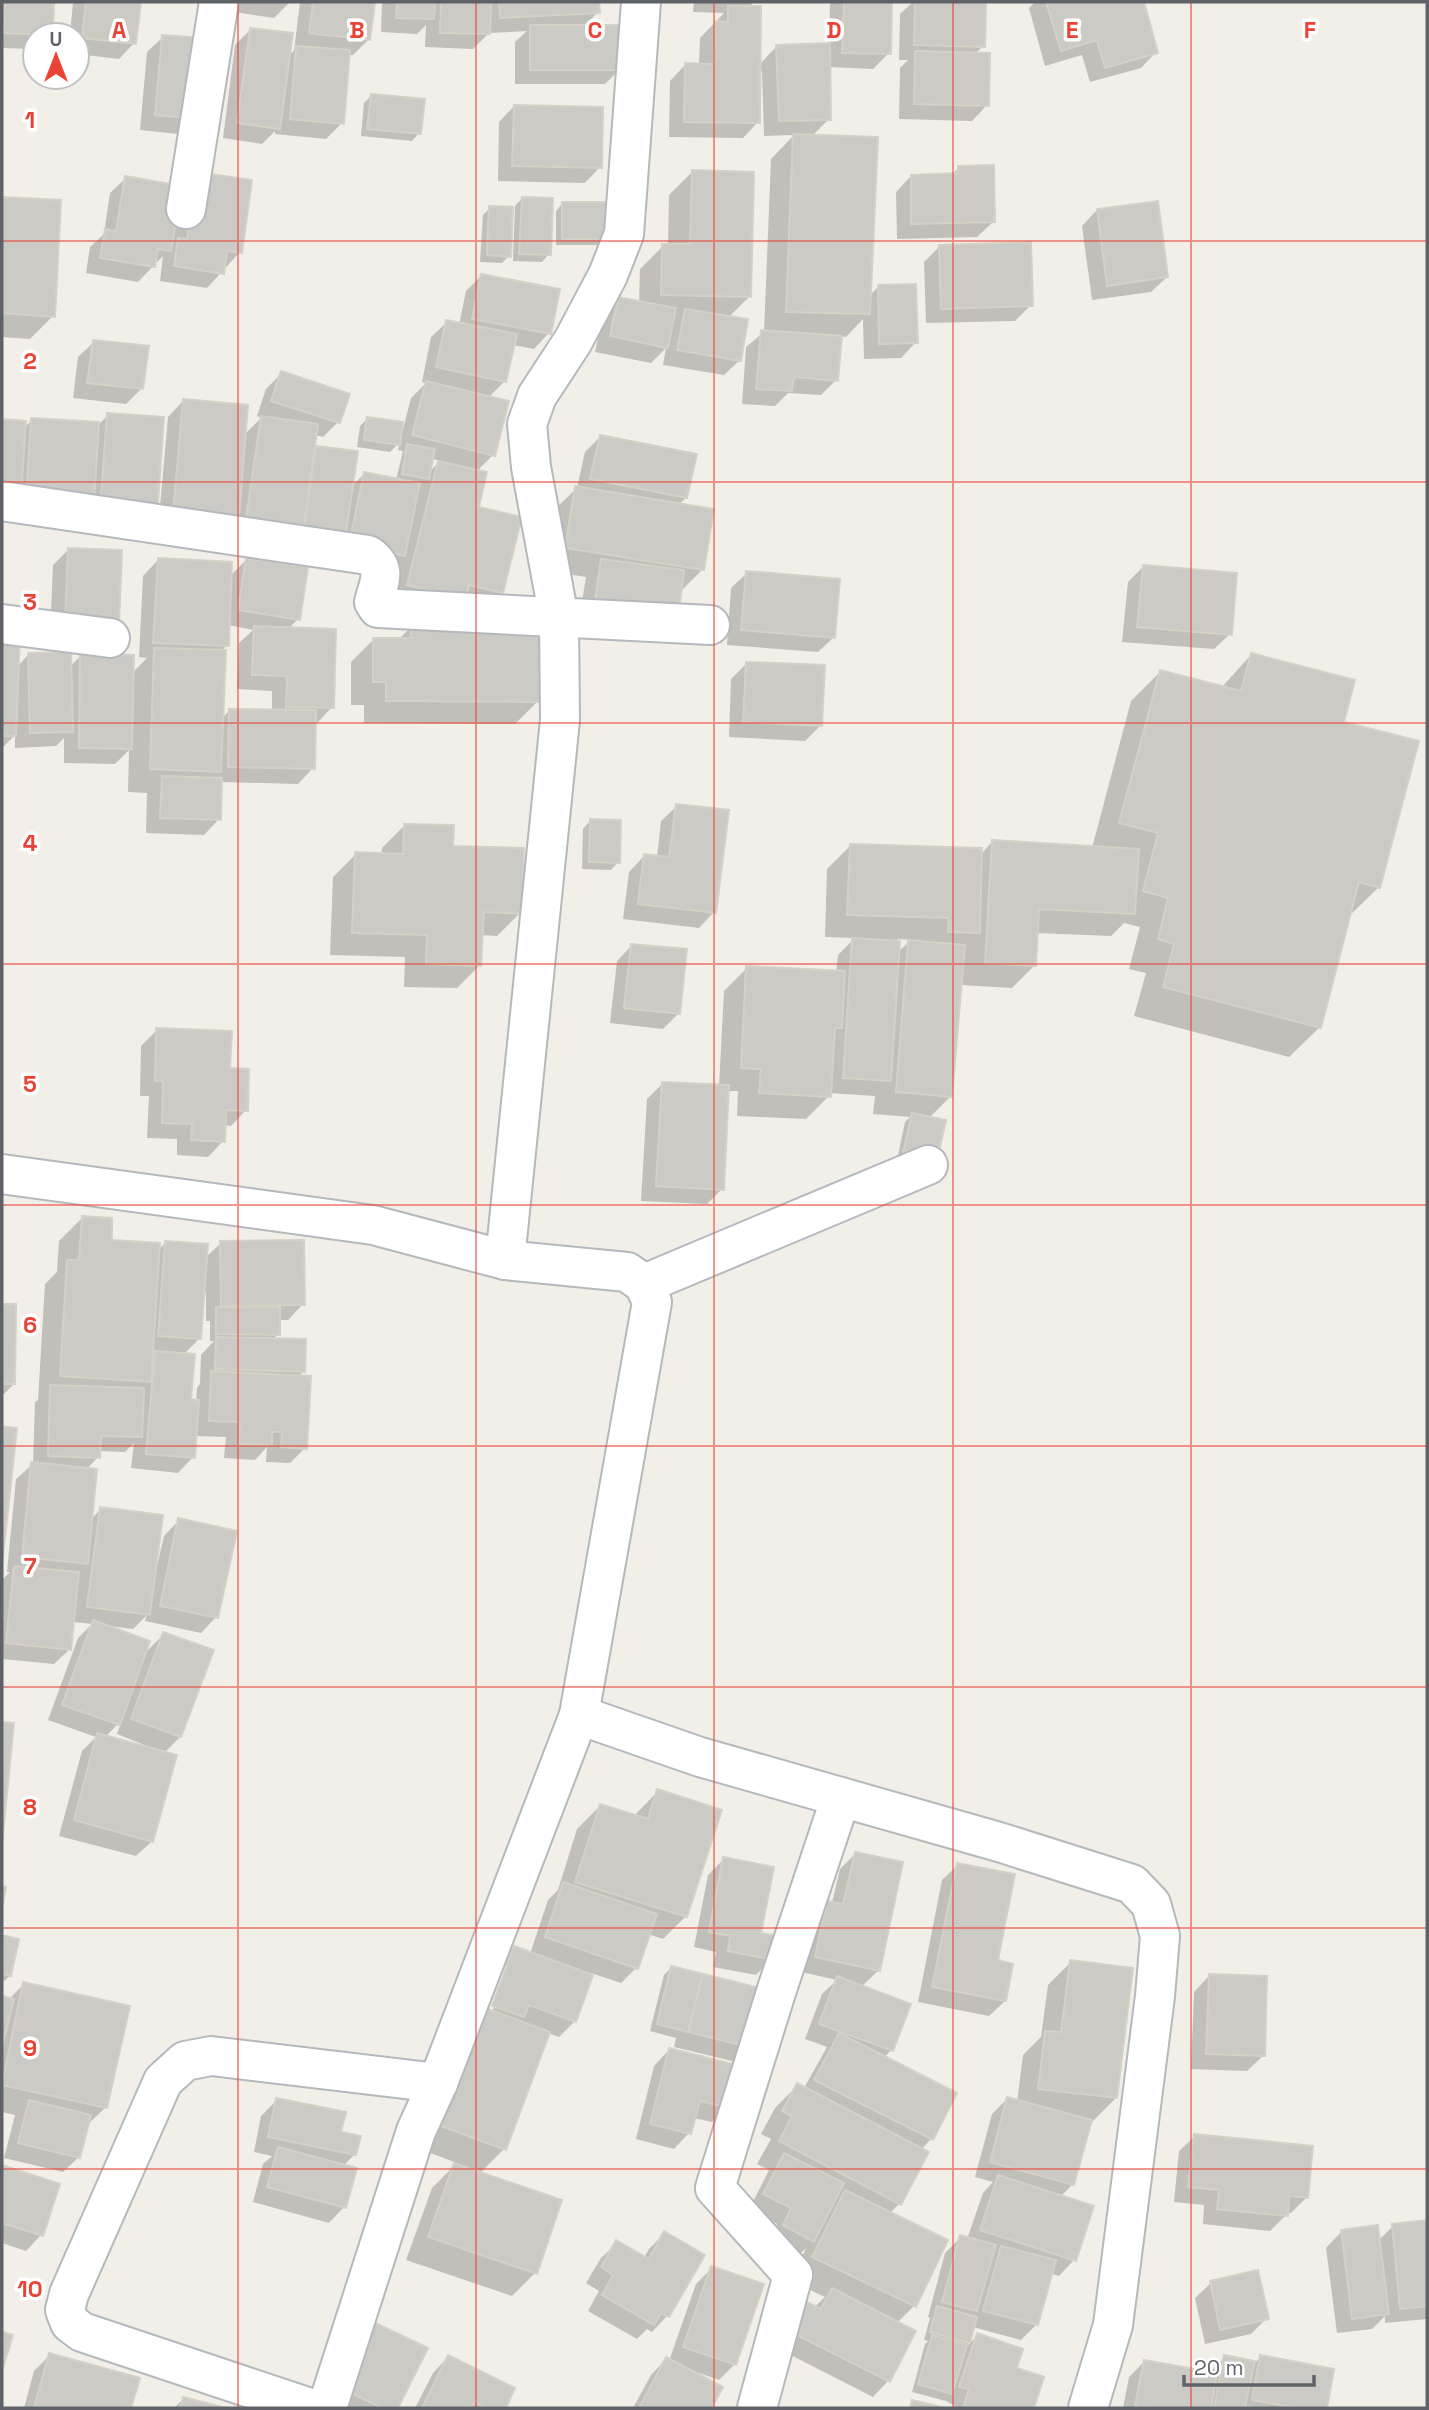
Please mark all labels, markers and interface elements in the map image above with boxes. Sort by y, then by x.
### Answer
text: A [112,15,127,45]
text: B [349,15,365,45]
text: C [588,15,602,45]
text: D [826,15,842,45]
text: E [1066,15,1078,45]
text: F [1304,15,1316,45]
north arrow [21,21,91,91]
text: U [50,27,62,52]
text: 1 [25,105,35,135]
text: 2 [23,346,37,376]
text: 3 [23,587,37,617]
text: 4 [23,828,38,858]
text: 5 [23,1069,37,1099]
text: 6 [23,1310,37,1340]
text: 7 [24,1551,37,1581]
text: 8 [23,1792,37,1822]
text: 9 [23,2033,37,2063]
text: 10 [17,2274,43,2304]
scale bar [1184,2344,1314,2388]
text: 20 m [1194,2354,1244,2381]

